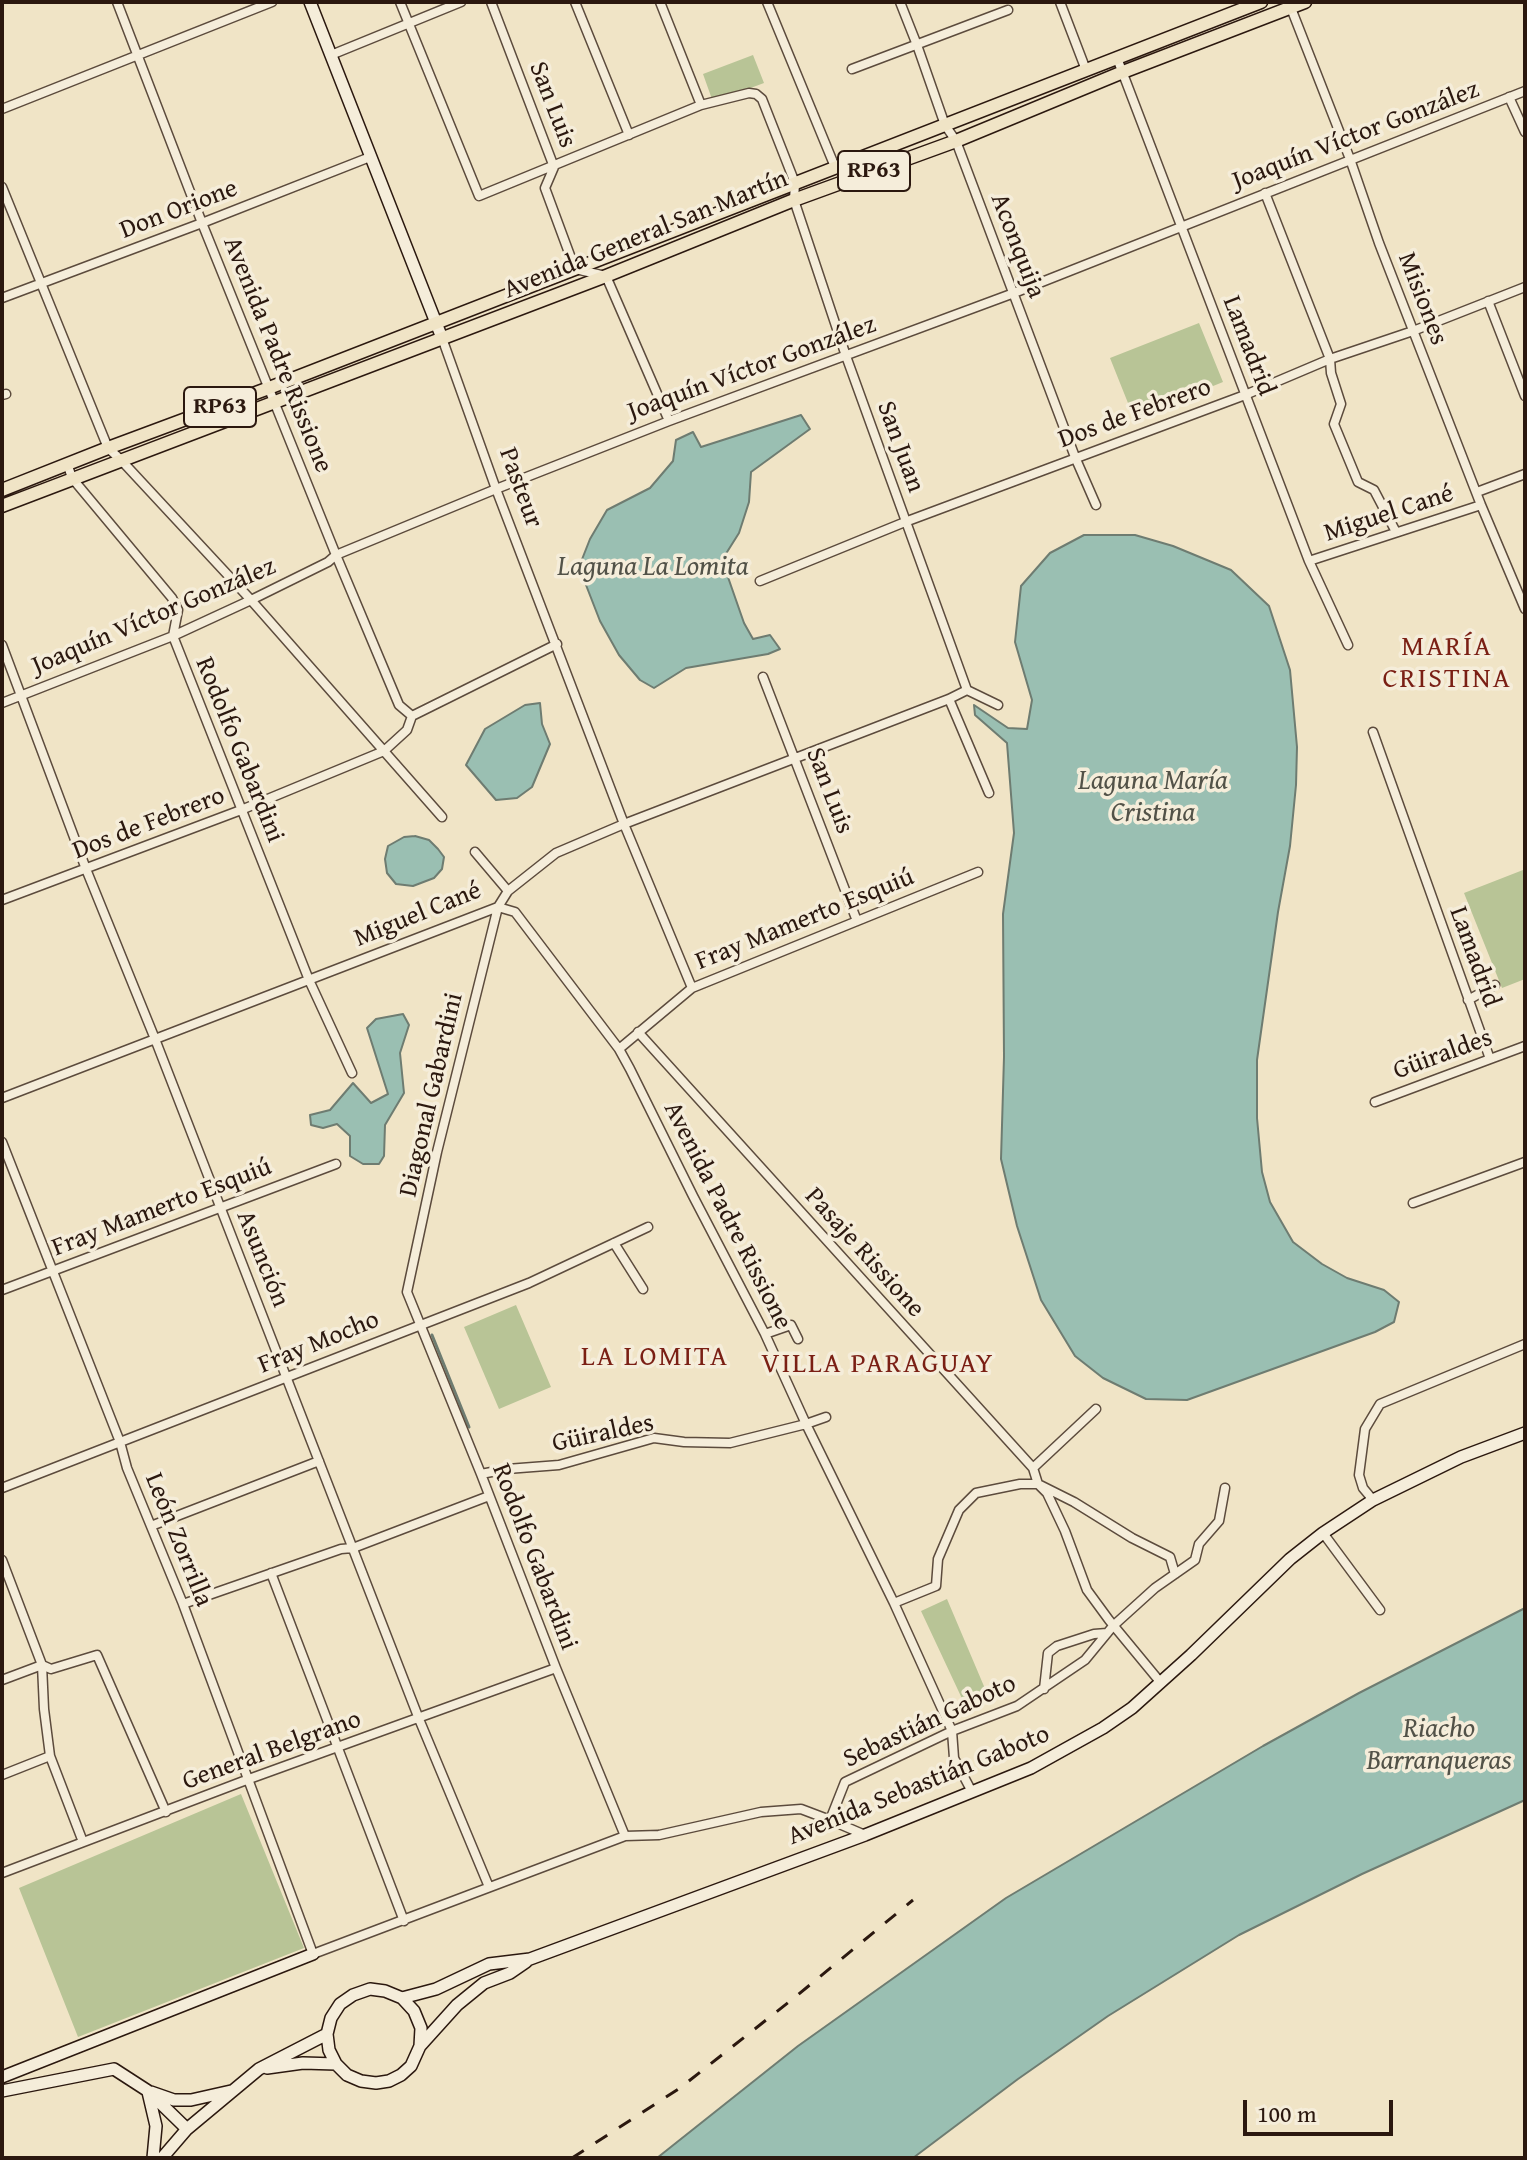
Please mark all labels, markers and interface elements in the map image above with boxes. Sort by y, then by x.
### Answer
street label: San Luis [521,58,583,152]
street label: Joaquín Víctor González [1228,75,1484,197]
road number: RP63 [838,151,910,191]
street label: Avenida General San Martín [499,164,793,306]
street label: Don Orione [116,173,242,247]
street label: Aconquija [983,189,1051,303]
street label: Avenida Padre Rissione [215,233,339,477]
street label: Misiones [1390,248,1454,350]
street label: Lamadrid [1215,292,1281,400]
street label: Joaquín Víctor González [624,310,880,428]
street label: Dos de Febrero [1054,372,1216,456]
road number: RP63 [184,387,256,427]
street label: San Juan [869,397,931,497]
street label: Pasteur [491,444,549,532]
street label: Miguel Cané [1320,478,1458,550]
water label: Laguna La Lomita [557,551,749,585]
street label: Joaquín Víctor González [28,552,280,682]
district label: MARÍA CRISTINA [1382,631,1512,697]
street label: Rodolfo Gabardini [188,653,290,847]
street label: San Luis [798,744,860,838]
water label: Laguna María Cristina [1078,765,1228,831]
street label: Dos de Febrero [69,781,229,867]
street label: Fray Mamerto Esquiú [691,862,919,978]
street label: Miguel Cané [350,875,486,955]
street label: Lamadrid [1442,903,1506,1011]
street label: Diagonal Gabardini [393,990,471,1200]
street label: Güiraldes [1389,1023,1497,1087]
street label: Avenida Padre Rissione [656,1097,798,1335]
street label: Fray Mamerto Esquiú [48,1152,276,1264]
street label: Pasaje Rissione [798,1182,930,1324]
street label: Asunción [229,1206,295,1312]
street label: Fray Mocho [254,1305,384,1381]
district label: LA LOMITA [581,1341,729,1375]
district label: VILLA PARAGUAY [761,1348,995,1382]
street label: Güiraldes [549,1408,657,1460]
street label: Rodolfo Gabardini [484,1459,584,1655]
street label: León Zorrilla [137,1469,219,1611]
street label: Sebastián Gaboto [839,1668,1021,1776]
street label: General Belgrano [178,1704,366,1798]
water label: Riacho Barranqueras [1366,1713,1512,1779]
street label: Avenida Sebastián Gaboto [784,1719,1054,1853]
scale bar [1247,2084,1397,2134]
text: 100 m [1257,2096,1317,2131]

